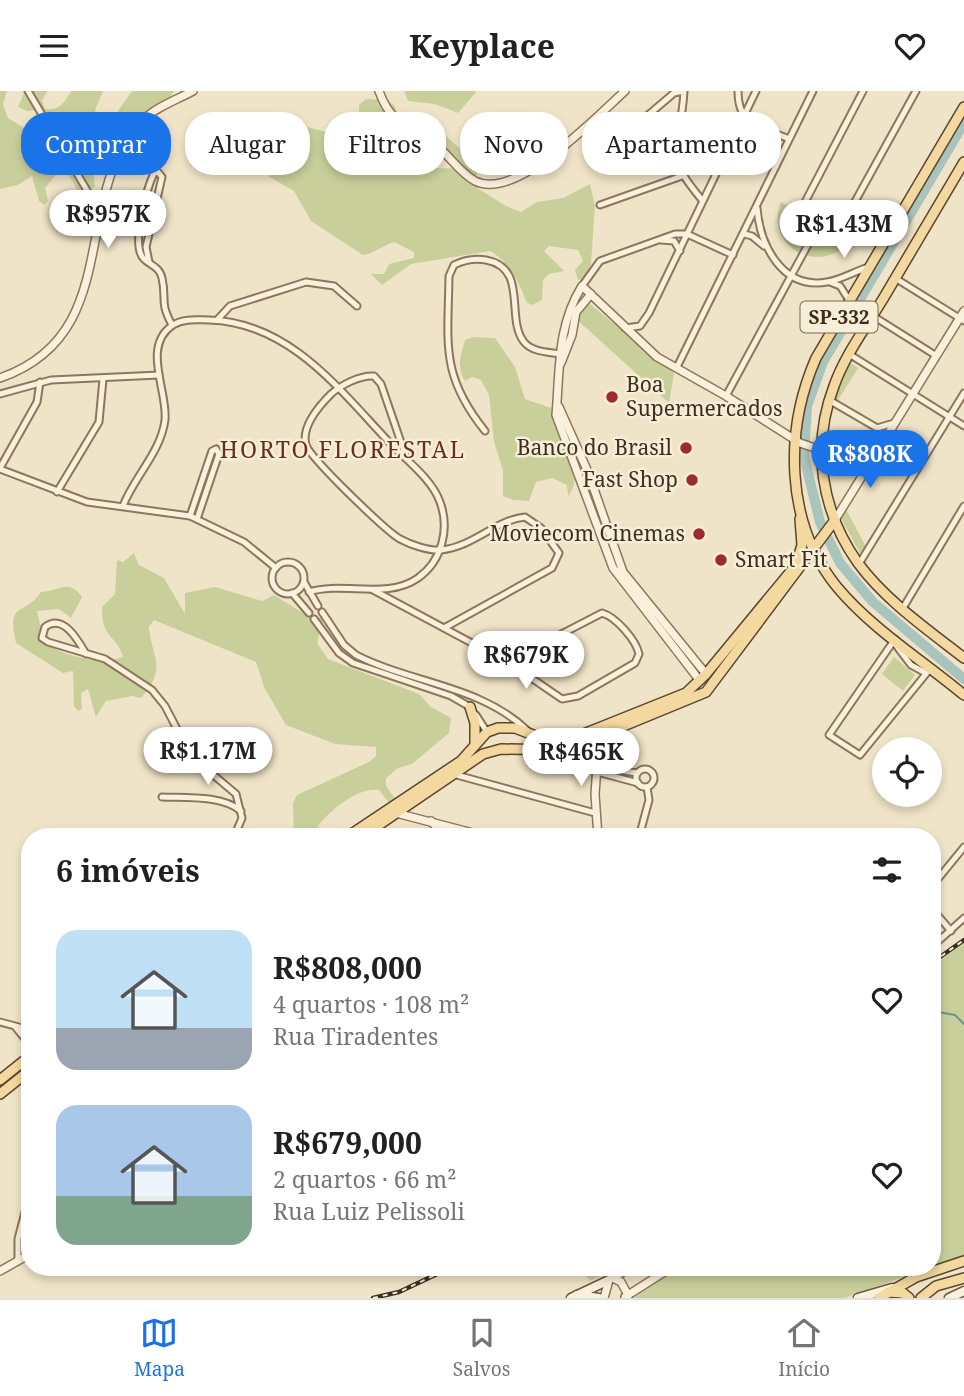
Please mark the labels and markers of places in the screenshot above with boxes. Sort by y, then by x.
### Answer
pin: R$957K [51,191,165,250]
pin: R$1.43M [779,201,909,260]
place label: Boa Supermercados [626,370,782,422]
marker: Boa Supermercados [604,389,620,405]
pin: R$808K [813,431,927,490]
place label: Banco do Brasil [517,433,672,461]
marker: Banco do Brasil [678,440,694,456]
place label: Fast Shop [583,465,678,493]
marker: Fast Shop [684,472,700,488]
place label: Moviecom Cinemas [490,519,685,547]
marker: Moviecom Cinemas [691,526,707,542]
place label: Smart Fit [735,545,827,573]
marker: Smart Fit [713,552,729,568]
pin: R$679K [469,631,583,691]
pin: R$1.17M [143,727,273,787]
pin: R$465K [524,729,638,788]

